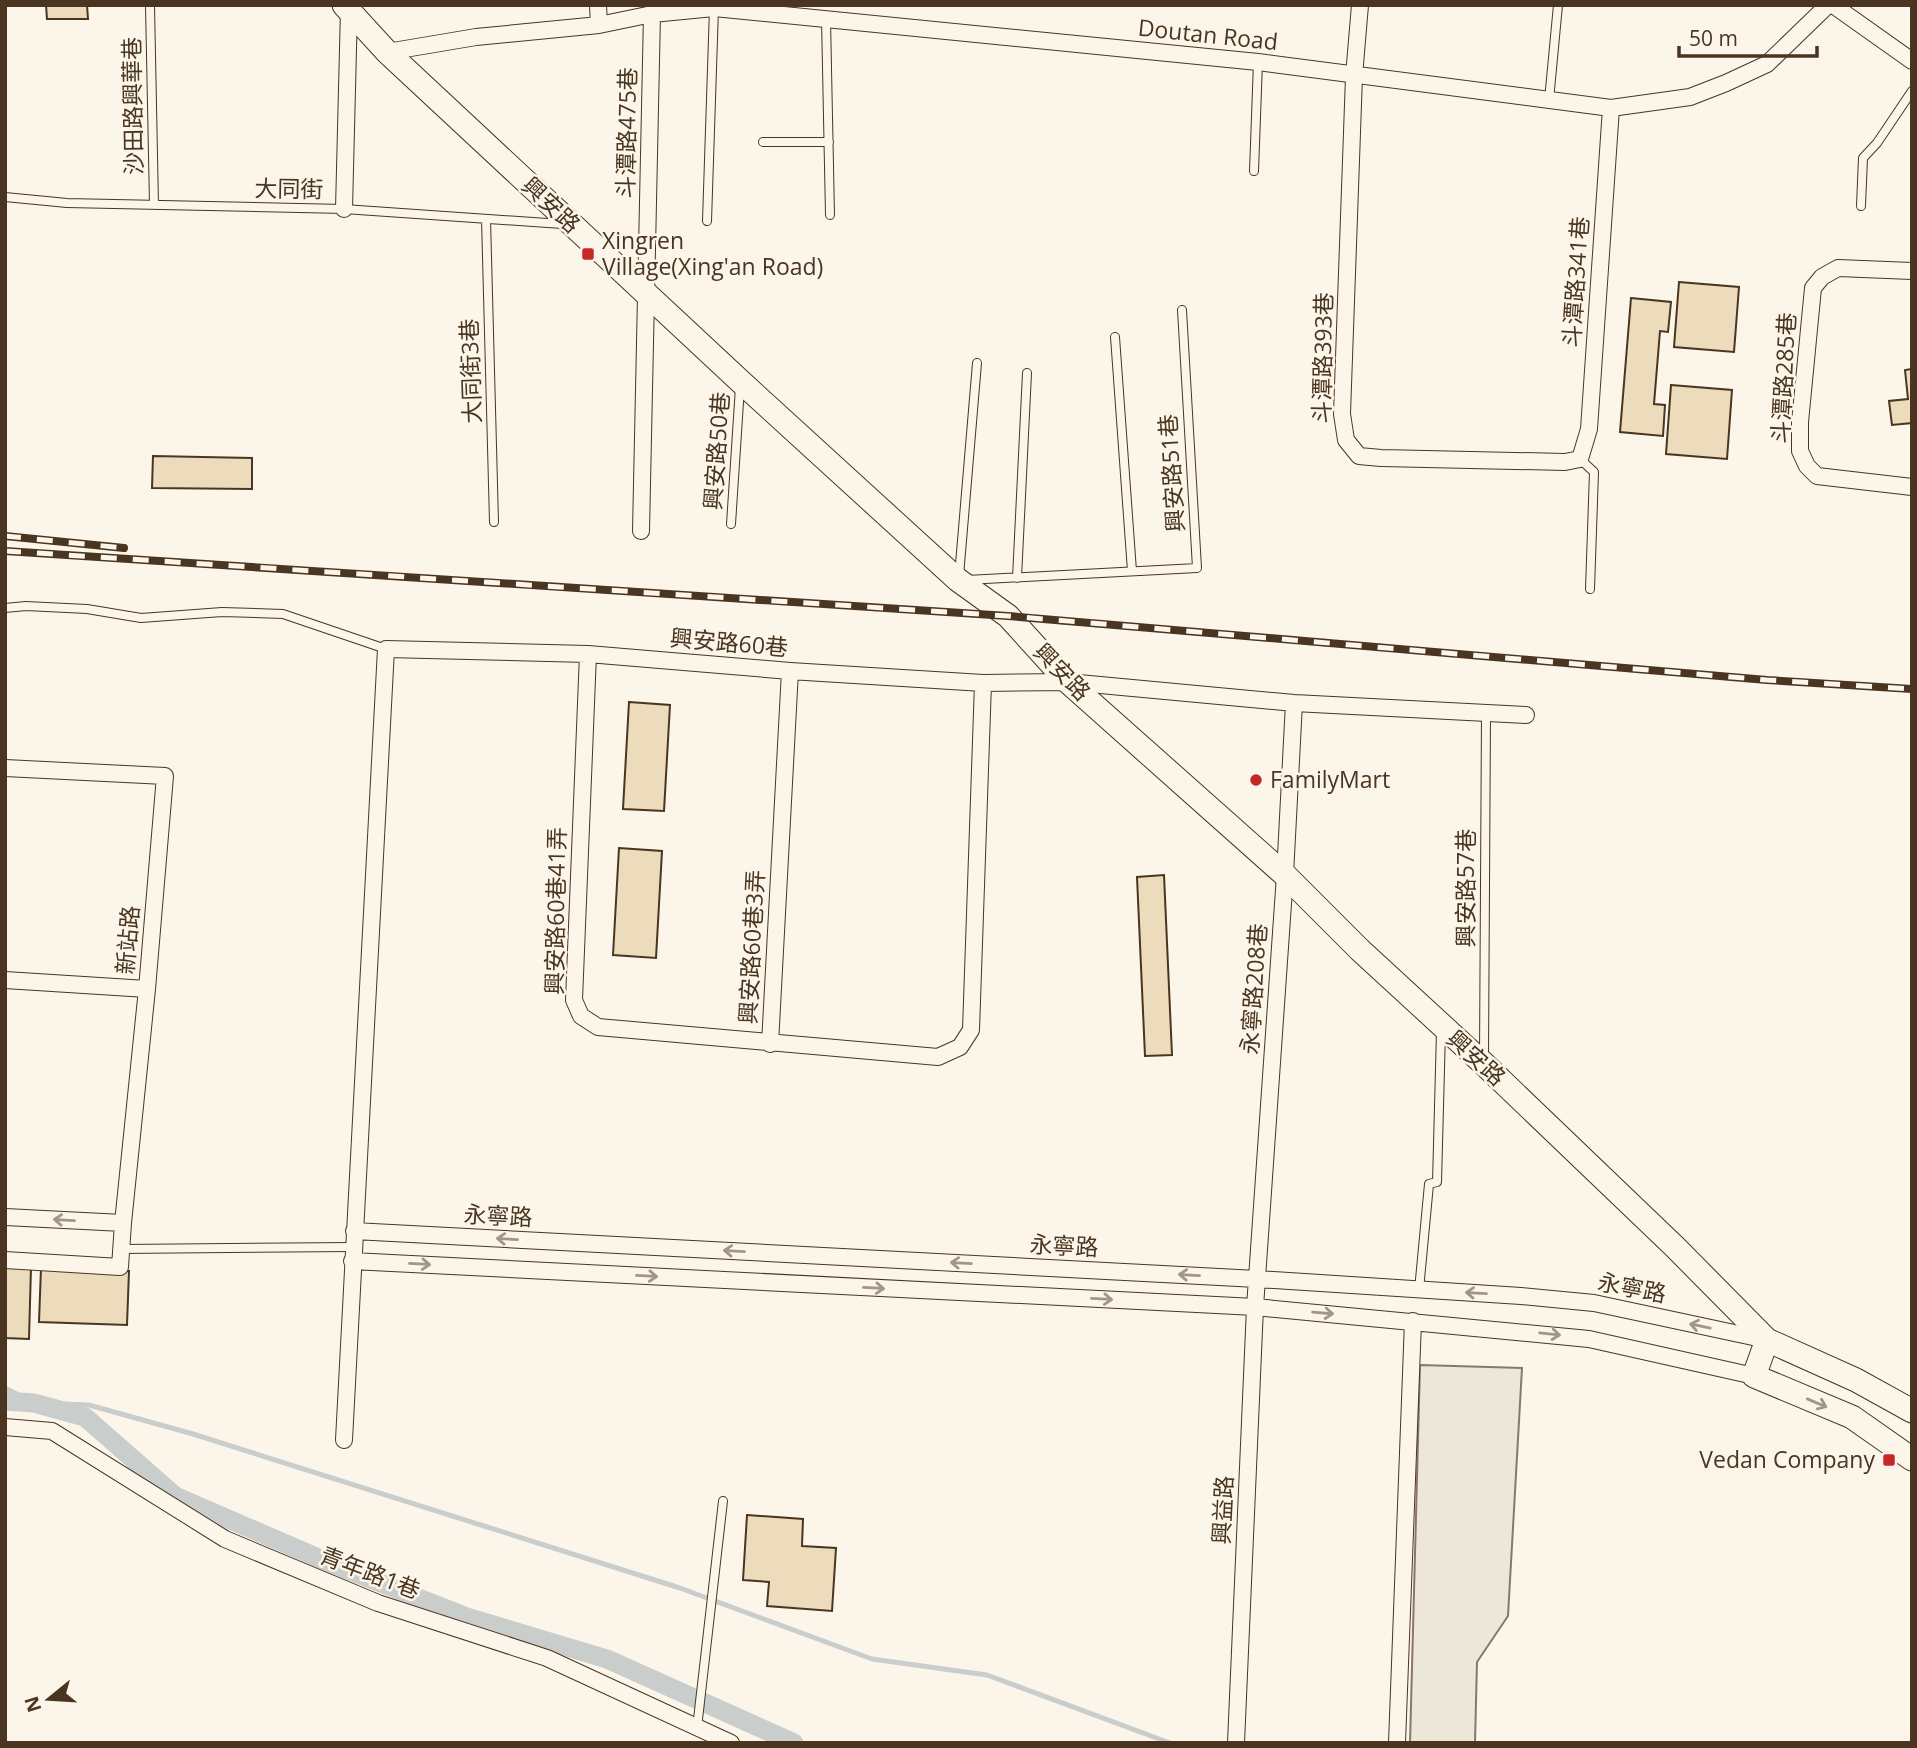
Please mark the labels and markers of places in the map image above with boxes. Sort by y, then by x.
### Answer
place label: Xingren Village(Xing'an Road) [602,224,823,282]
marker: Xingren Village(Xing'an Road) [580,246,596,262]
place label: FamilyMart [1270,763,1390,795]
marker: FamilyMart [1248,772,1264,788]
place label: Vedan Company [1699,1443,1875,1475]
marker: Vedan Company [1881,1452,1897,1468]

